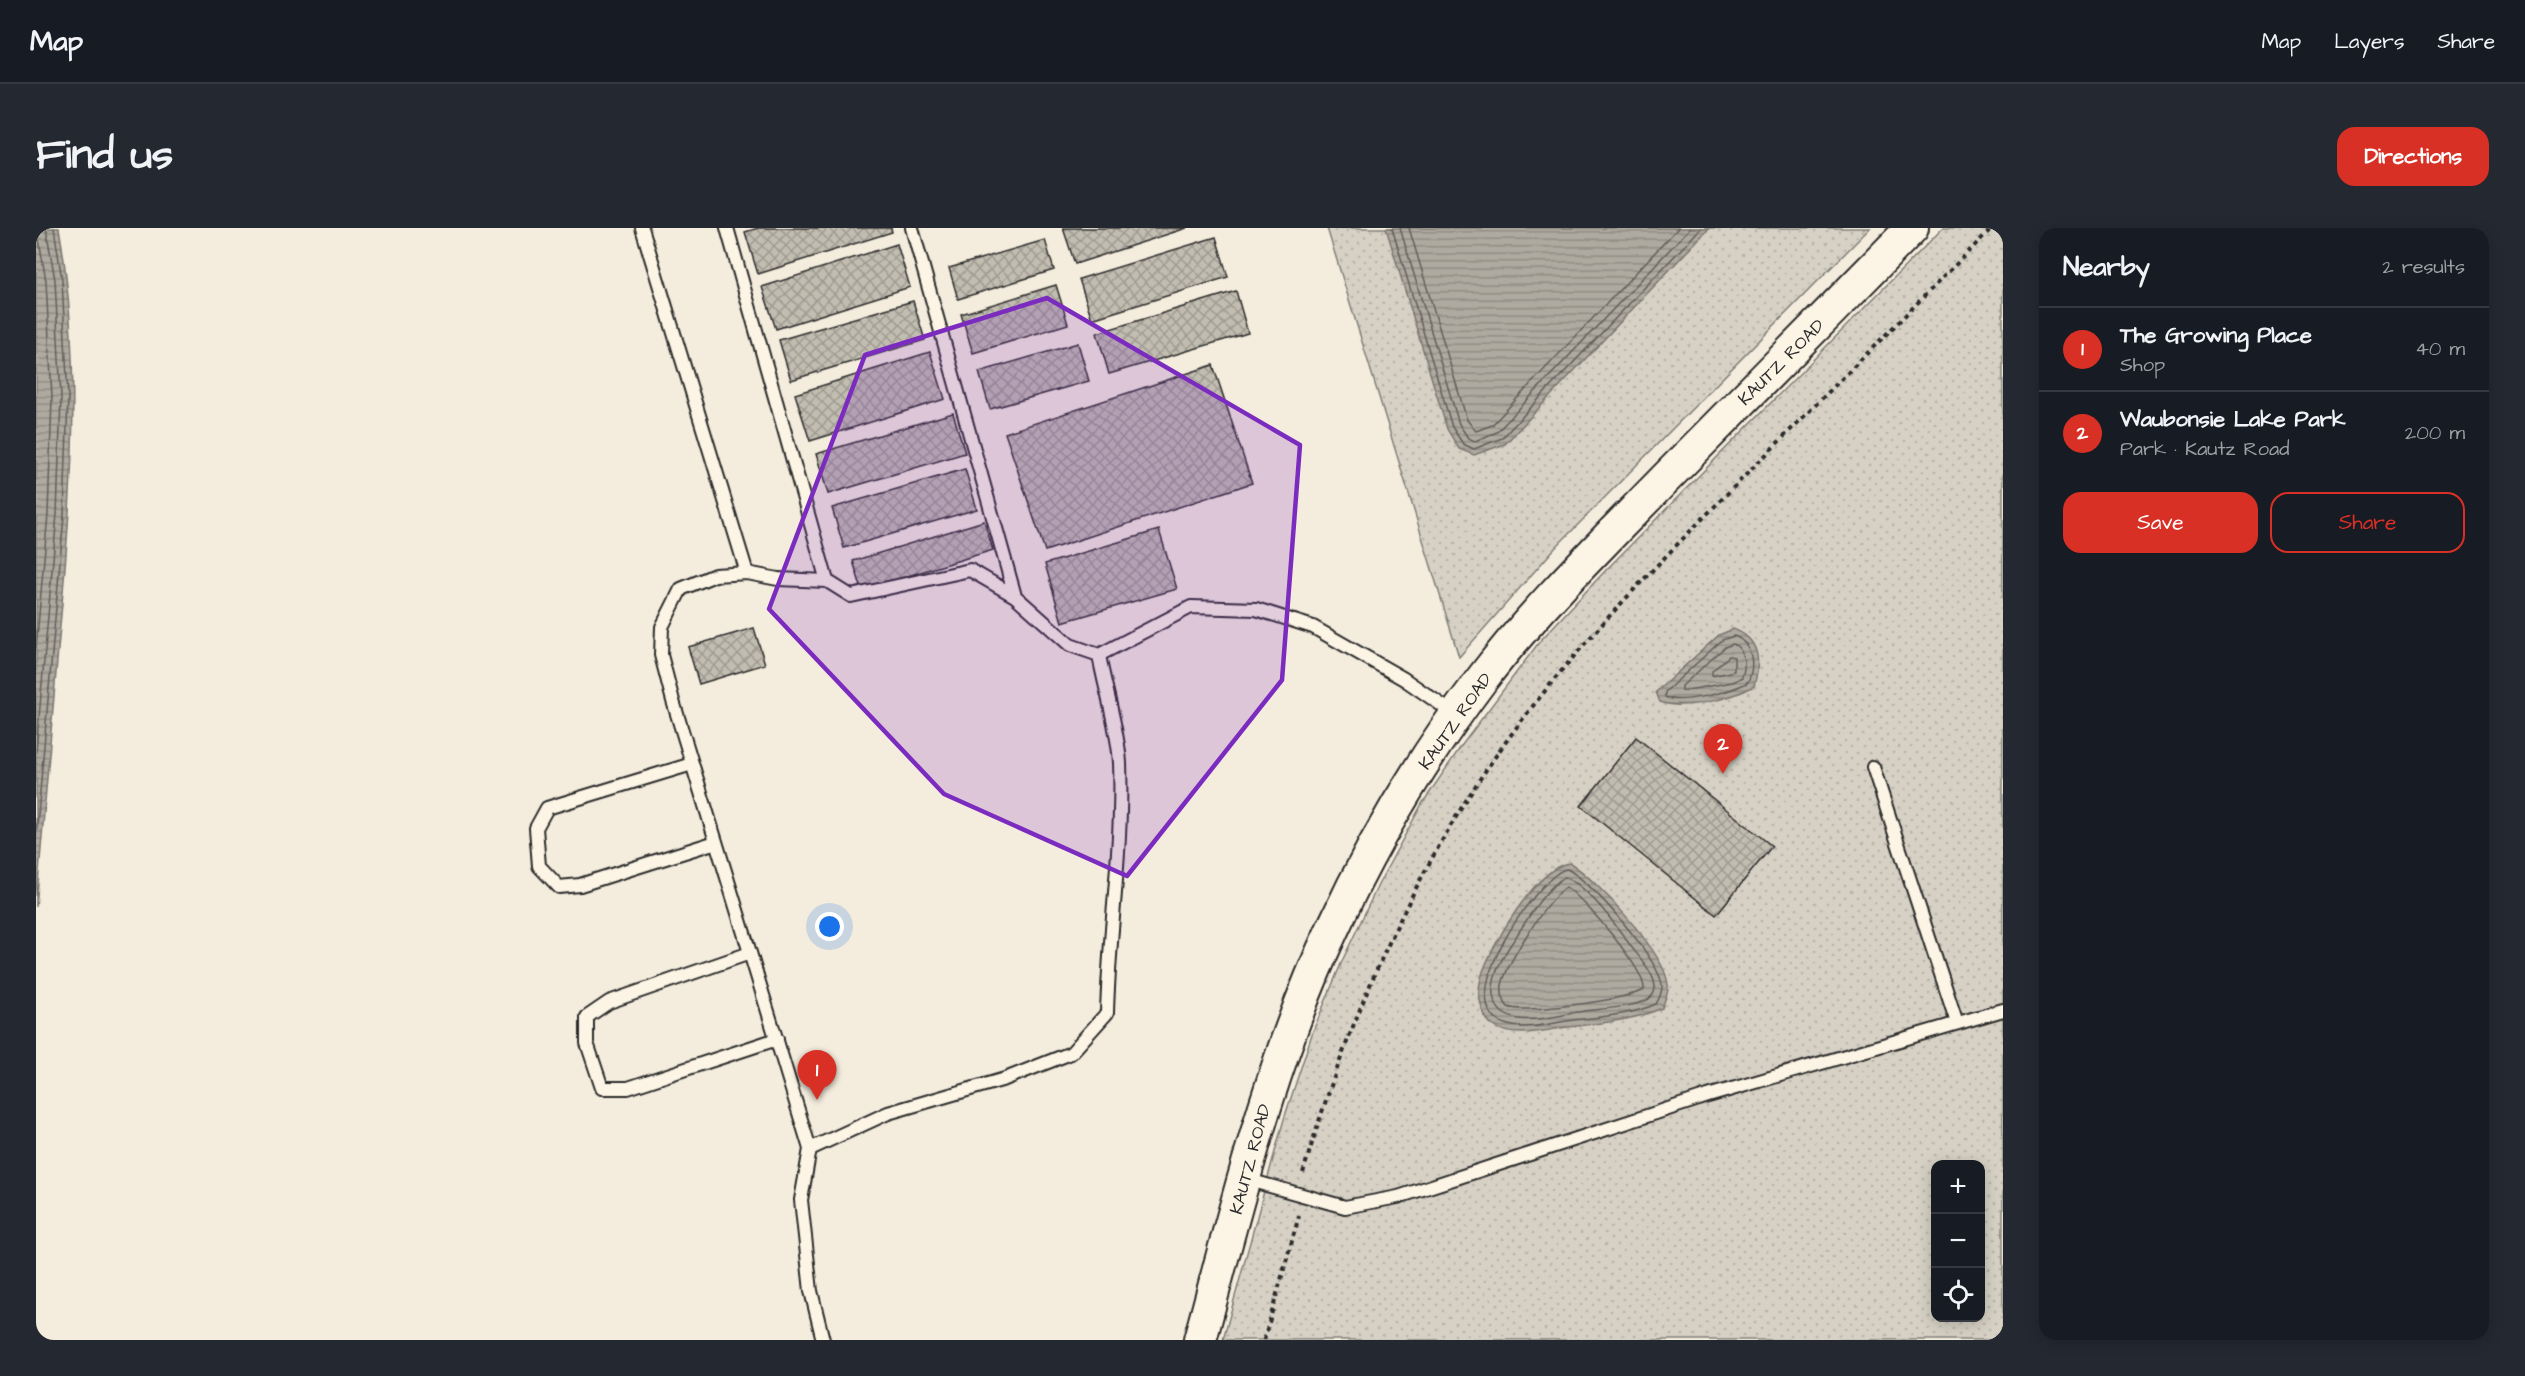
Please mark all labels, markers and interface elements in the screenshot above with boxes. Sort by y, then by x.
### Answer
text: Map [30,22,83,61]
text: Map [2261,27,2301,56]
text: Layers [2334,27,2404,56]
text: Share [2437,27,2495,56]
text: Find us [36,127,173,185]
button: Directions [2337,127,2489,186]
text: Nearby [2063,249,2150,285]
text: 2 results [2382,253,2465,281]
street label: KAUTZ ROAD [1733,313,1830,411]
text: The Growing Place [2120,320,2312,351]
text: 1 [2081,335,2084,363]
text: 40 m [2415,335,2465,363]
text: Shop [2120,351,2165,379]
text: Waubonsie Lake Park [2120,404,2345,435]
text: 2 [2077,419,2088,447]
text: 200 m [2405,419,2465,447]
text: Park · Kautz Road [2120,435,2289,463]
button: Save [2063,492,2258,553]
button: Share [2270,492,2465,553]
street label: KAUTZ ROAD [1413,667,1498,775]
pin: 2 [1704,724,1742,774]
your location [815,912,844,941]
pin: 1 [798,1050,836,1100]
street label: KAUTZ ROAD [1224,1101,1277,1217]
map controls [1931,1160,1985,1322]
button: + [1931,1160,1985,1214]
button: − [1931,1214,1985,1268]
button: locate [1931,1268,1985,1322]

